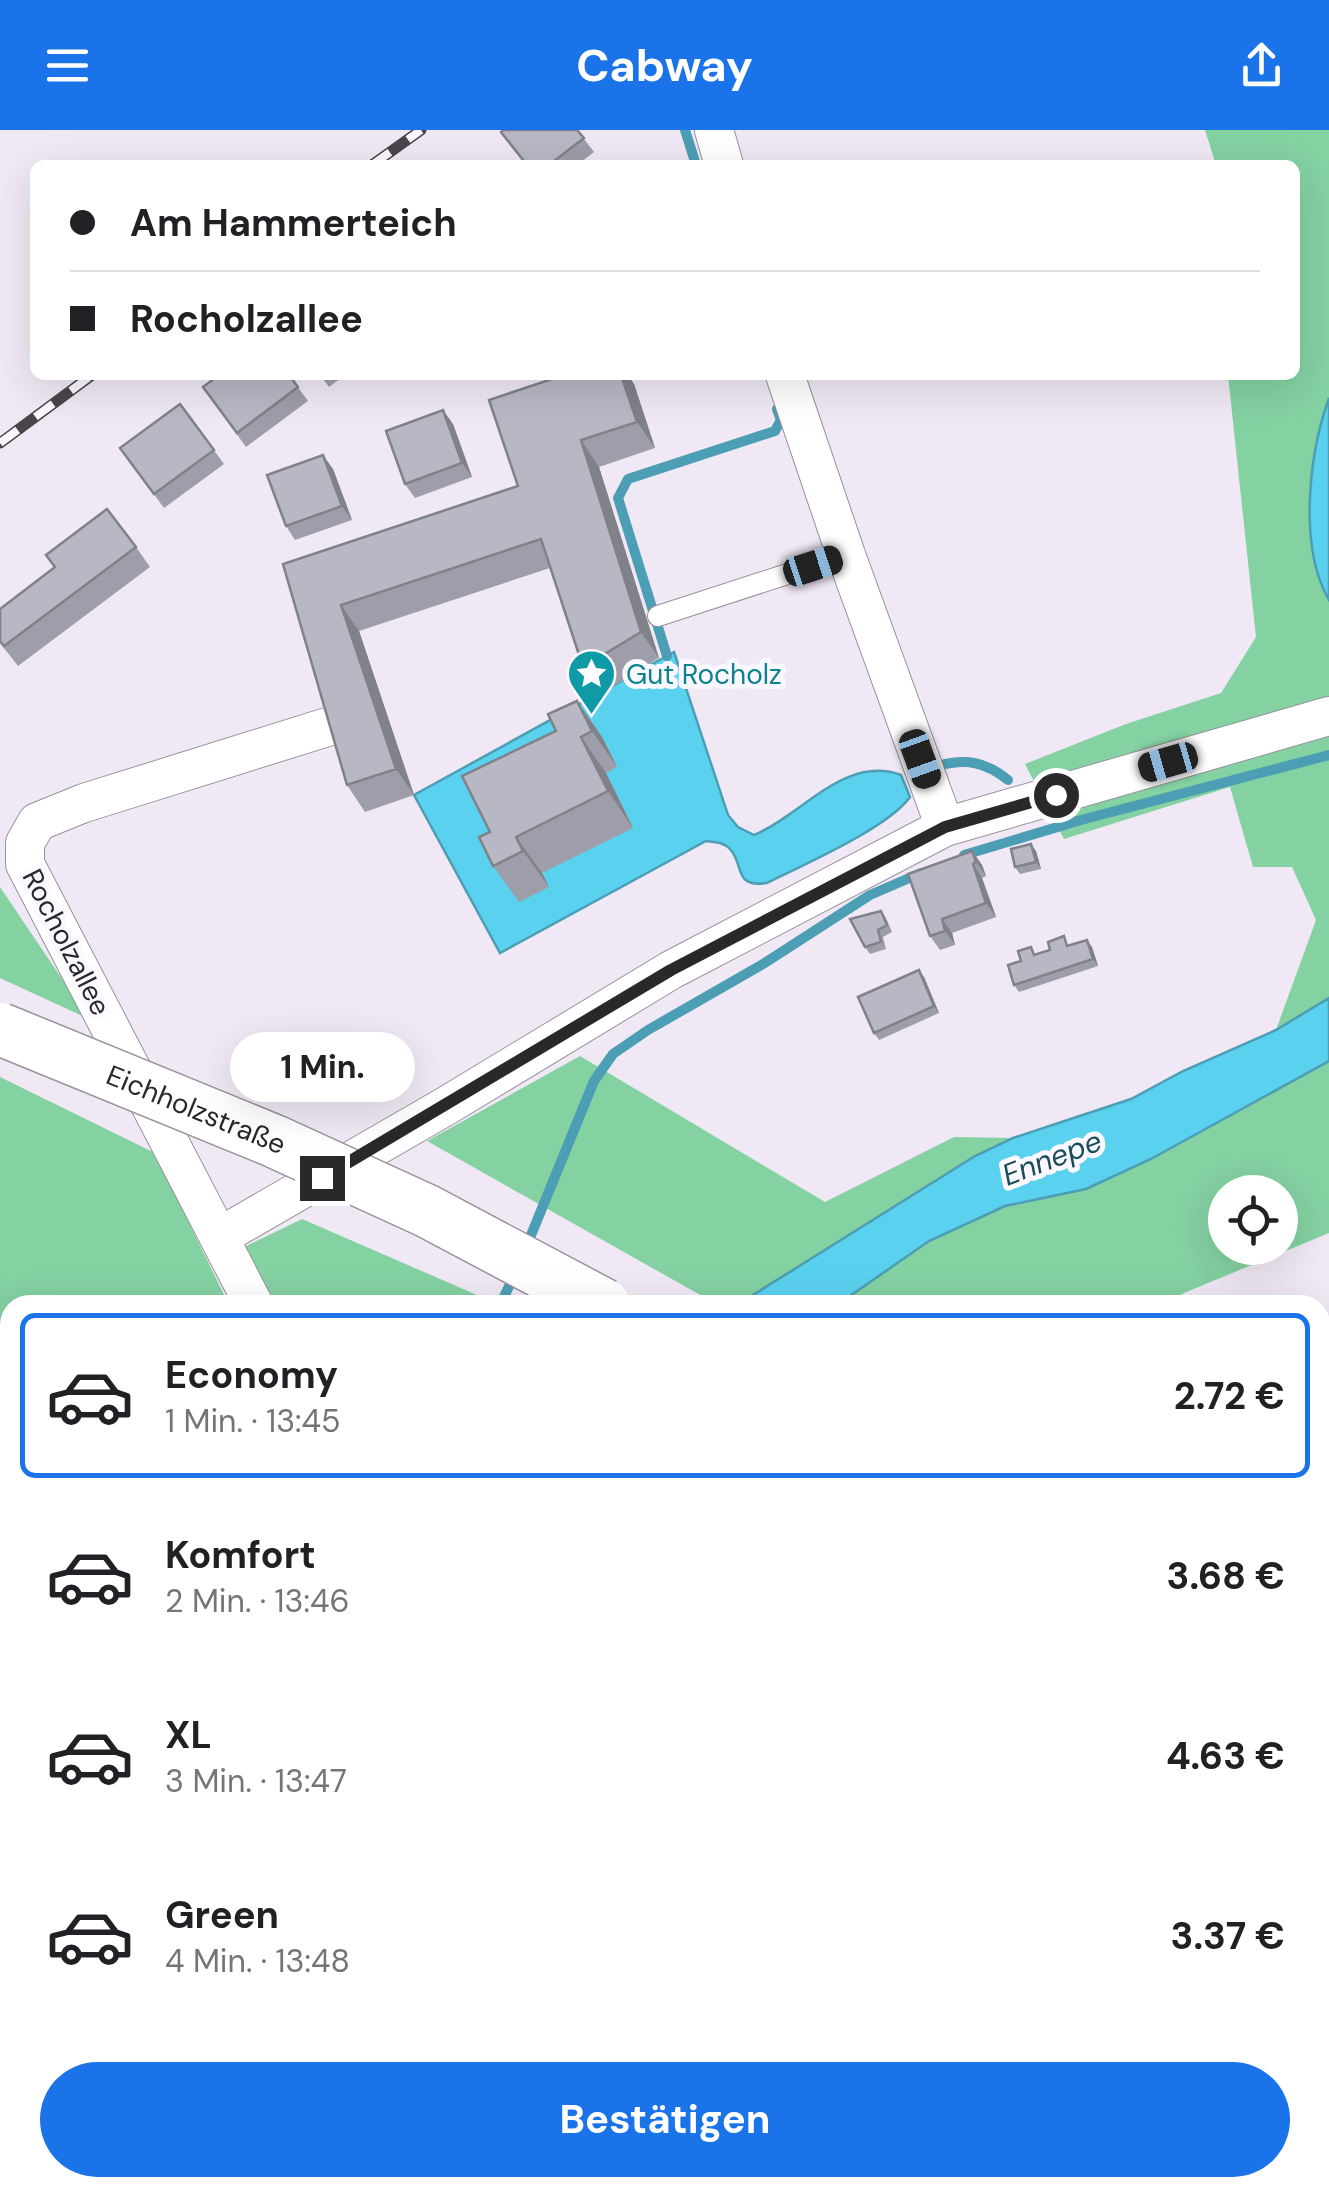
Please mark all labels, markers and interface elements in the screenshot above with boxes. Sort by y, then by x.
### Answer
text: Cabway [576,36,753,95]
icon: menu [40,38,95,93]
icon: share [1234,38,1289,93]
text: Am Hammerteich [130,198,457,248]
text: Rocholzallee [130,294,363,344]
car [780,542,846,590]
place icon: Gut Rocholz [565,648,617,716]
place label: Gut Rocholz [626,656,782,693]
car [896,726,944,792]
car [1135,739,1201,785]
route start [1034,773,1079,818]
street label: Rocholzallee [14,863,119,1022]
callout: 1 Min. [230,1033,414,1103]
text: 1 Min. [280,1046,365,1088]
street label: Eichholzstraße [101,1056,292,1163]
water label: Ennepe [996,1121,1107,1194]
route end [300,1156,345,1201]
map controls [1208,1175,1298,1265]
button: locate [1208,1175,1298,1265]
text: Economy [165,1350,338,1400]
icon: car [45,1351,135,1441]
text: 2.72 € [1174,1371,1285,1421]
text: 1 Min. · 13:45 [165,1400,340,1442]
text: Komfort [165,1530,316,1580]
icon: car [45,1531,135,1621]
text: 3.68 € [1167,1551,1285,1601]
text: 2 Min. · 13:46 [165,1580,349,1622]
text: XL [165,1710,212,1760]
icon: car [45,1711,135,1801]
text: 4.63 € [1166,1731,1285,1781]
text: 3 Min. · 13:47 [165,1760,347,1802]
text: Green [165,1890,279,1940]
icon: car [45,1891,135,1981]
text: 3.37 € [1171,1911,1285,1961]
text: 4 Min. · 13:48 [165,1940,350,1982]
button: Bestätigen [40,2062,1290,2177]

